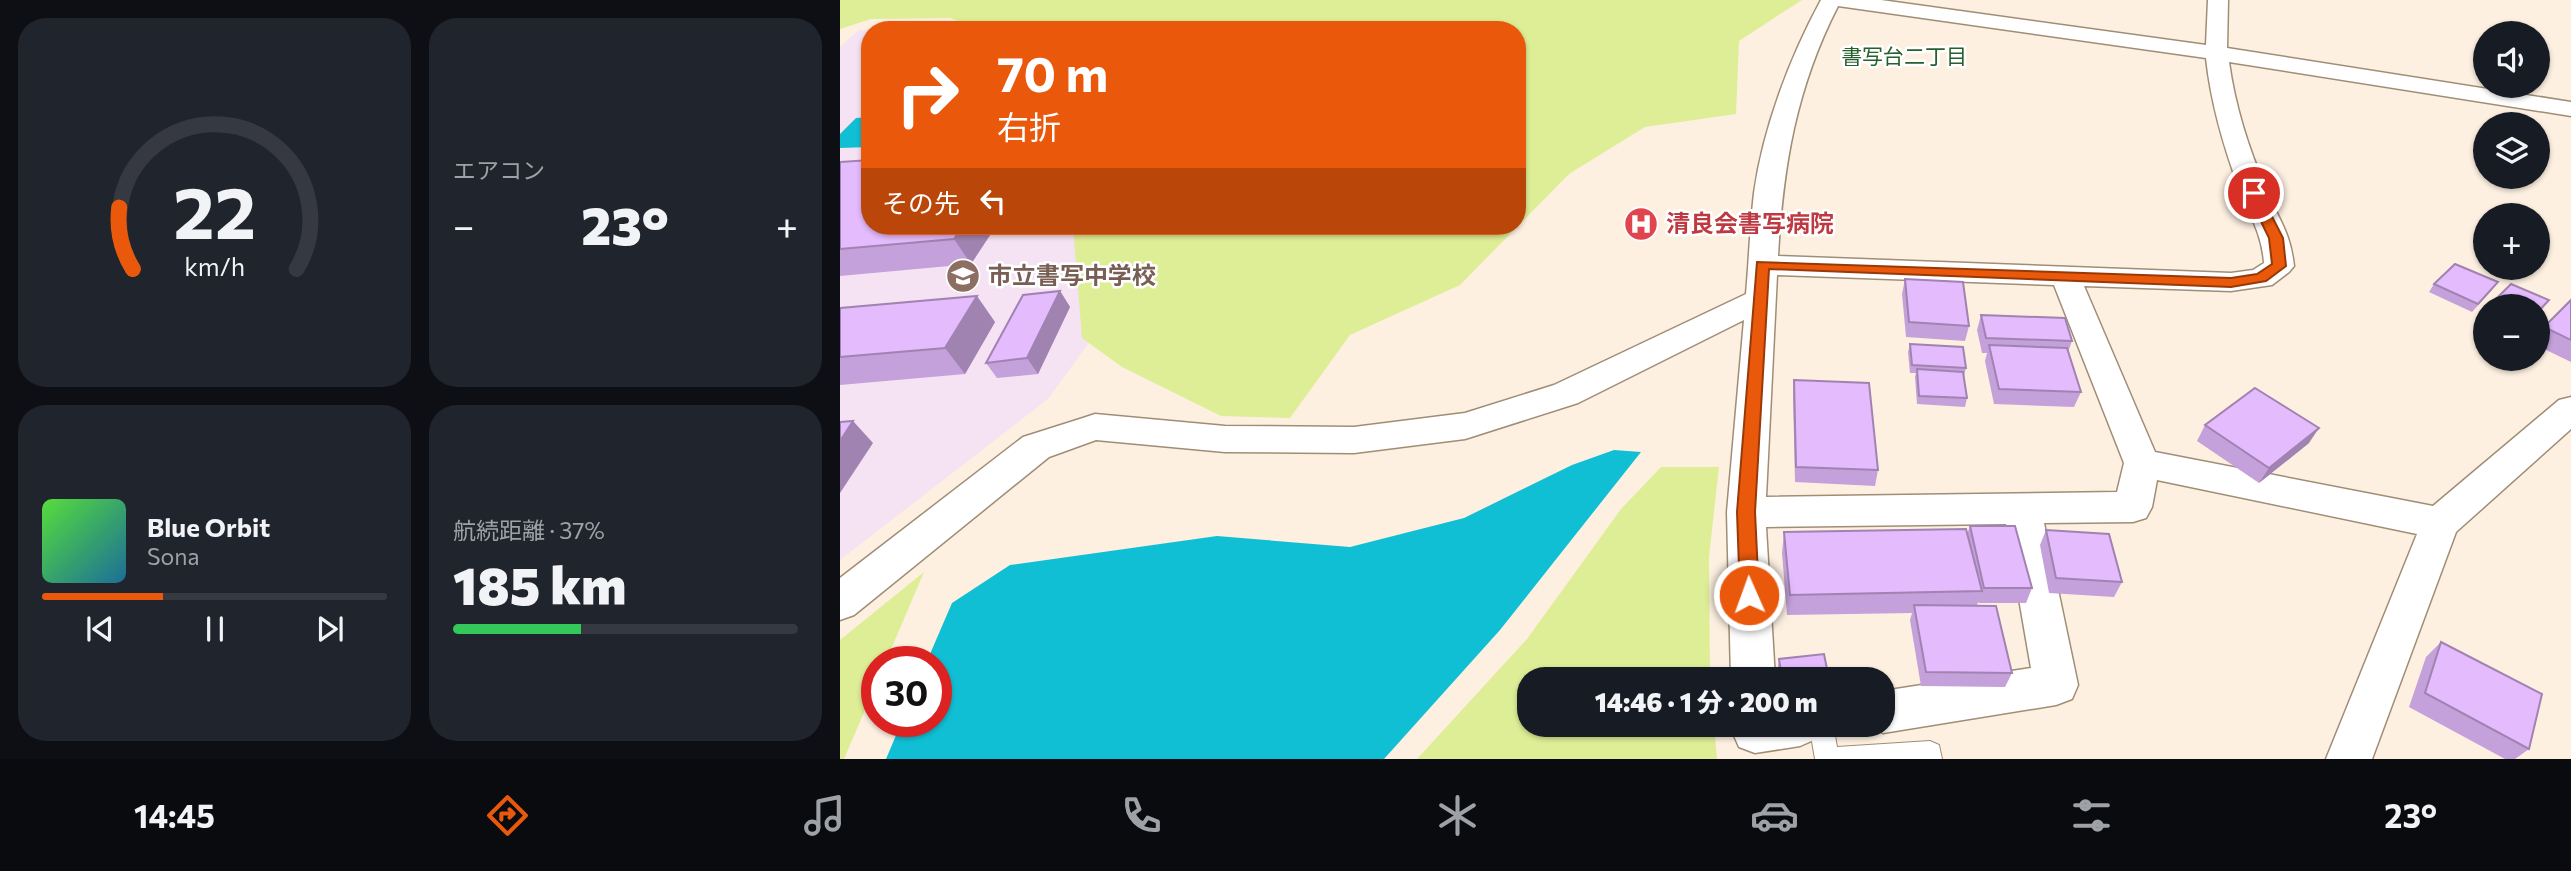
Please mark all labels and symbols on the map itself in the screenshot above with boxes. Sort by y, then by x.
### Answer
district label: 書写台二丁目 [1841,43,1967,68]
pin [2224,163,2284,223]
hospital icon: 清良会書写病院 [1622,205,1660,243]
place label: 清良会書写病院 [1666,208,1834,237]
school or university icon: 市立書写中学校 [944,257,982,295]
place label: 市立書写中学校 [988,260,1156,289]
position arrow [1712,558,1786,632]
speed limit sign: 30 [861,646,952,737]

